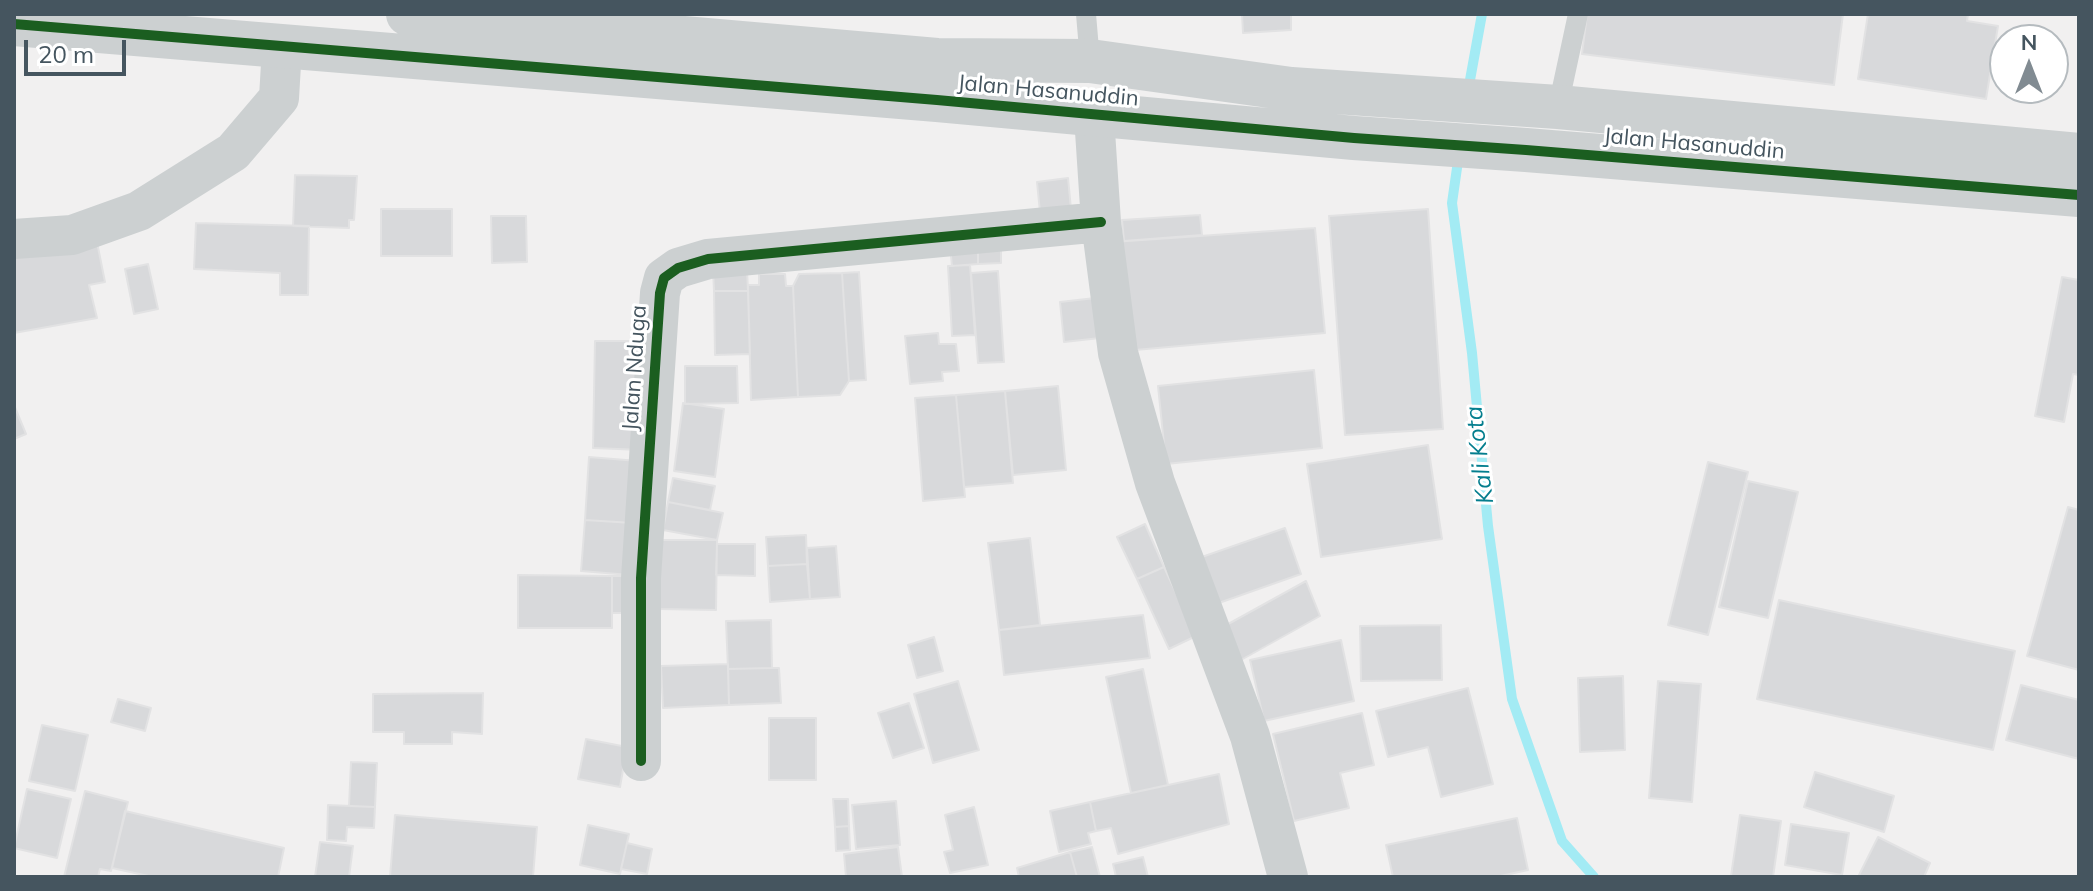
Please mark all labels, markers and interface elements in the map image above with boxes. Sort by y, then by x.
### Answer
scale bar [28,24,130,74]
north arrow [1989,24,2069,104]
text: N [2021,28,2037,56]
text: 20 m [38,39,94,69]
street label: Jalan Hasanuddin [956,70,1140,112]
street label: Jalan Hasanuddin [1602,123,1786,165]
street label: Jalan Nduga [617,304,653,432]
water label: Kali Kota [1460,404,1500,506]

